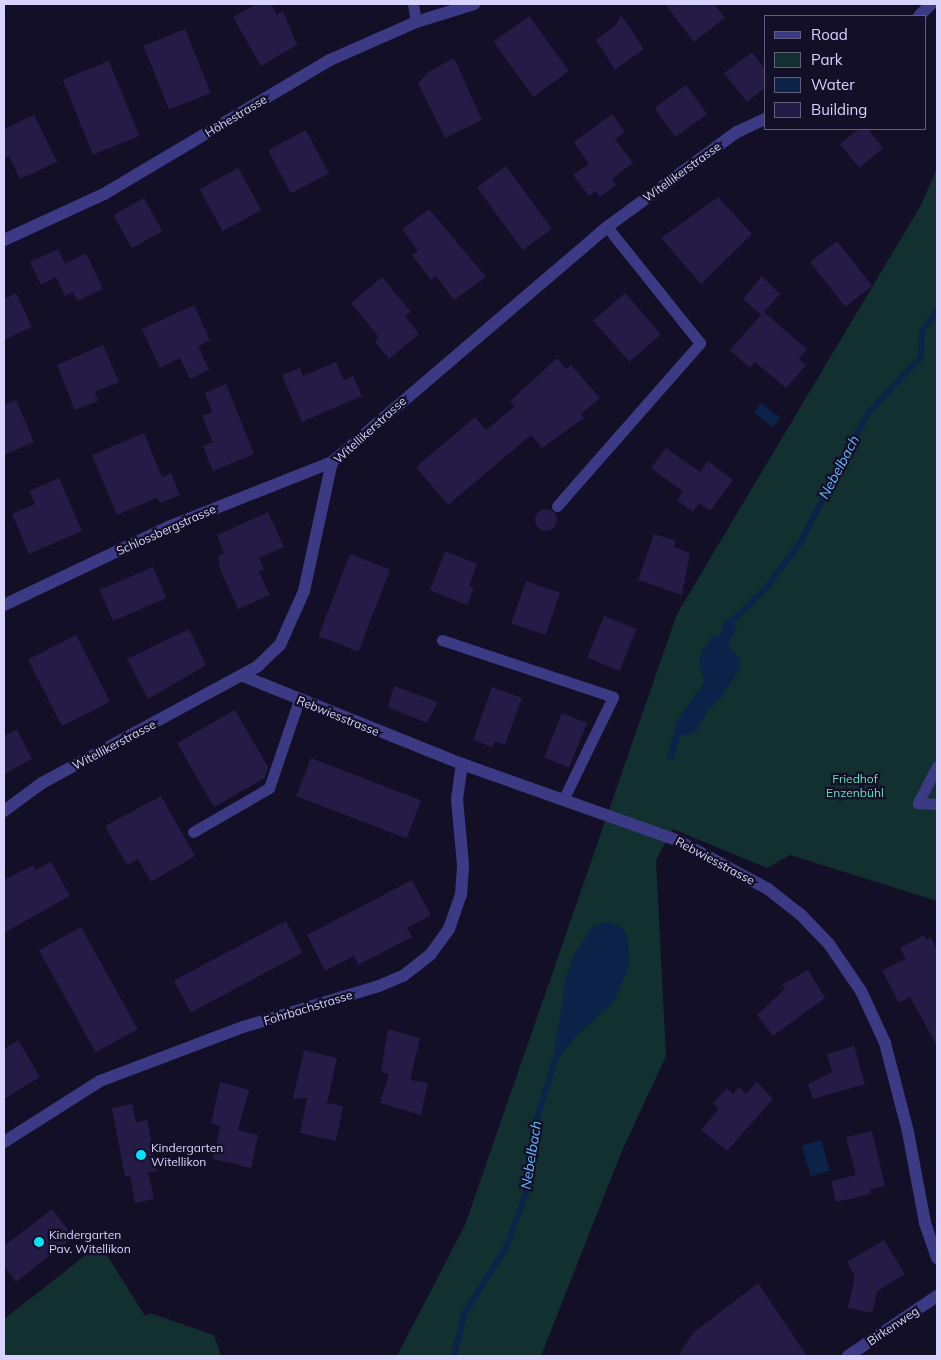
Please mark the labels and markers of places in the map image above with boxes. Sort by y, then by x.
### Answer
place label: Kindergarten Witellikon [151,1141,223,1169]
marker: Kindergarten Witellikon [135,1149,147,1161]
place label: Kindergarten Pav. Witellikon [49,1228,131,1256]
marker: Kindergarten Pav. Witellikon [33,1236,45,1248]

